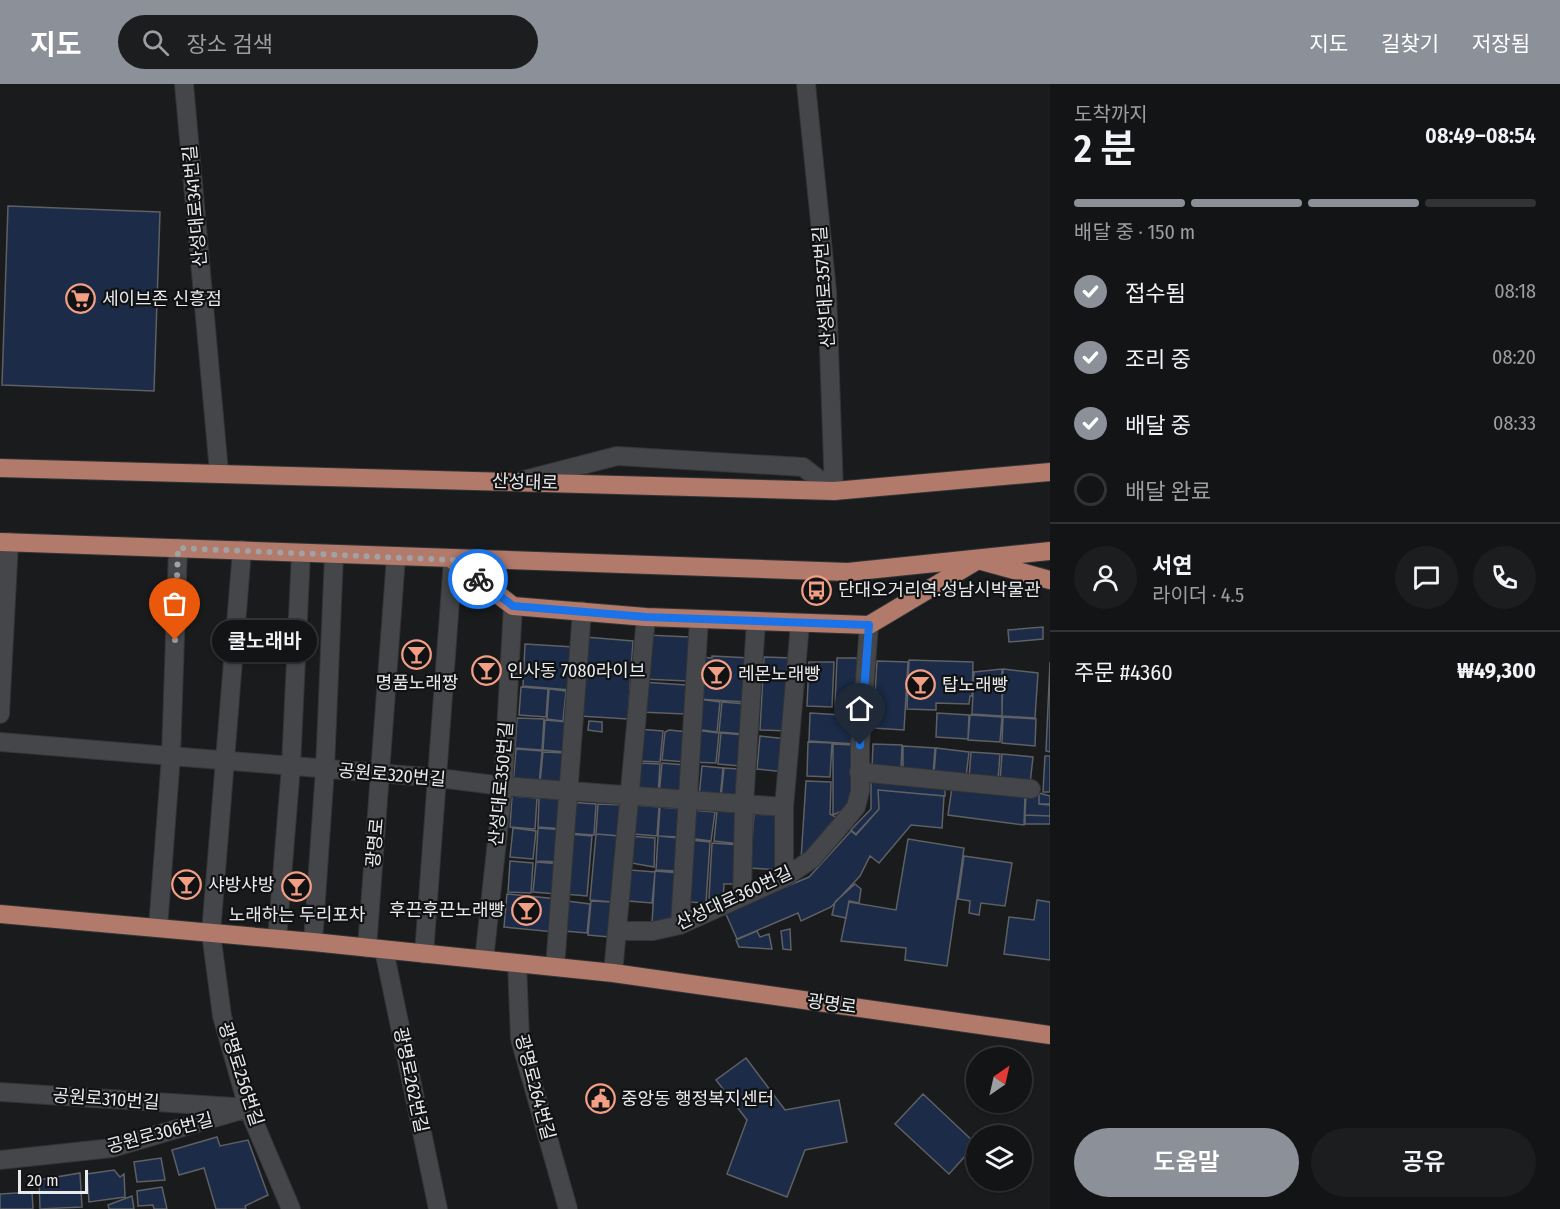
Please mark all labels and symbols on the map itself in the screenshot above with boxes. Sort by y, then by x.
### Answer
street label: 산성대로341번길 [179,144,211,268]
street label: 산성대로357번길 [809,225,839,349]
supermarket icon: 세이브존 신흥점 [65,283,97,315]
place label: 세이브존 신흥점 [102,288,222,310]
street label: 산성대로 [492,470,558,494]
courier [448,549,508,609]
bus stop icon: 단대오거리역.성남시박물관 [801,574,833,606]
pin [149,578,200,640]
place label: 단대오거리역.성남시박물관 [838,579,1041,601]
callout: 쿨노래바 [211,619,316,661]
bar icon: 명품노래짱 [401,638,433,670]
bar icon: 인사동 7080라이브 [470,655,502,687]
bar icon: 레몬노래빵 [701,658,733,690]
place label: 인사동 7080라이브 [507,660,645,682]
place label: 레몬노래빵 [738,663,821,685]
bar icon: 탑노래빵 [905,669,937,701]
place label: 명품노래짱 [376,672,458,694]
place label: 탑노래빵 [942,674,1008,696]
pin [834,683,885,745]
street label: 산성대로350번길 [485,721,517,847]
street label: 공원로320번길 [337,759,447,791]
street label: 광명로 [362,817,388,869]
street label: 산성대로360번길 [672,861,796,935]
bar icon: 샤방샤방 [171,869,203,901]
bar icon: 노래하는 두리포차 [281,870,313,902]
place label: 샤방샤방 [208,874,274,896]
bar icon: 후끈후끈노래빵 [510,894,542,926]
place label: 후끈후끈노래빵 [389,899,505,921]
place label: 노래하는 두리포차 [229,904,366,926]
street label: 광명로 [806,990,858,1018]
street label: 광명로256번길 [214,1019,268,1129]
street label: 광명로262번길 [389,1025,433,1135]
street label: 광명로264번길 [510,1032,560,1142]
north arrow [966,1047,1032,1113]
public building icon: 중앙동 행정복지센터 [584,1083,616,1115]
street label: 공원로310번길 [52,1084,160,1114]
place label: 중앙동 행정복지센터 [621,1088,774,1110]
street label: 공원로306번길 [104,1108,216,1158]
scale bar [18,1167,88,1194]

